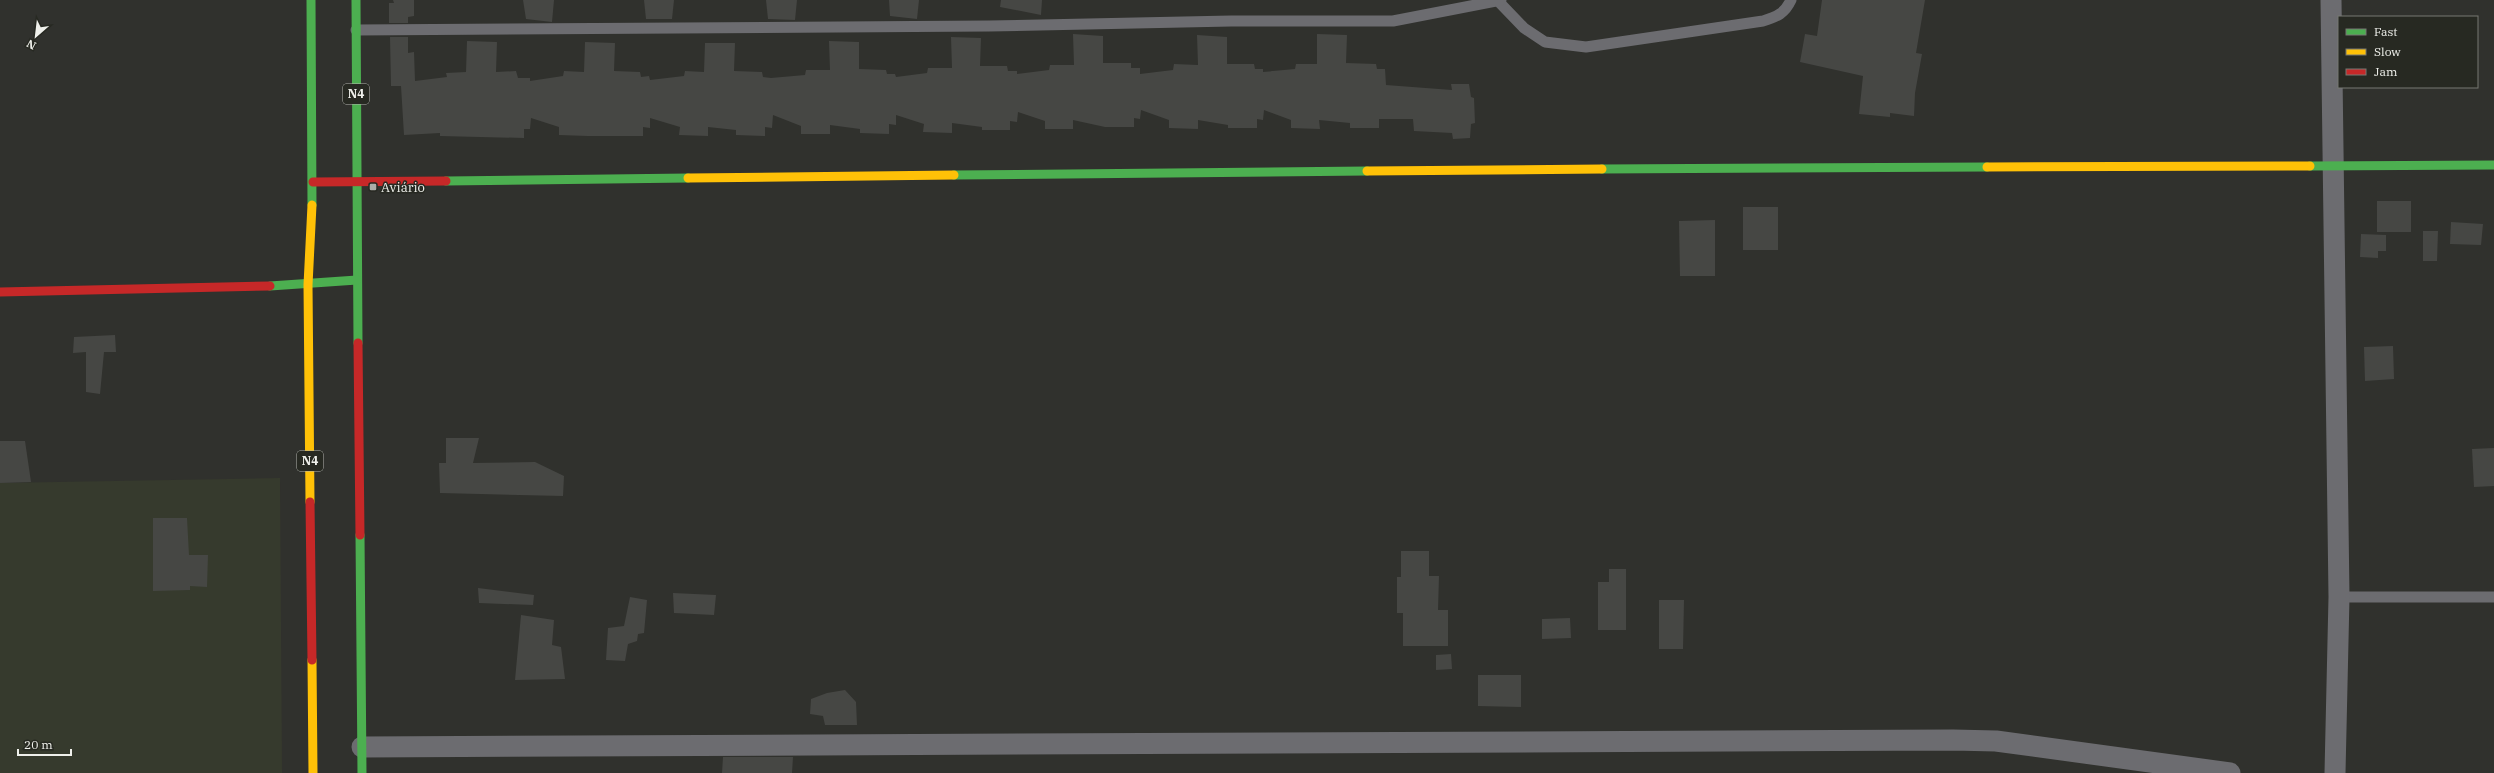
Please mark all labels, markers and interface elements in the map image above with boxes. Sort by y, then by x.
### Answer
north arrow [16,16,56,56]
legend [2338,16,2478,88]
text: Fast [2374,24,2398,39]
text: N [24,36,38,53]
text: Slow [2374,44,2401,59]
text: Jam [2374,64,2398,79]
road number: N4 [343,84,369,104]
place label: Aviário [381,179,425,196]
marker: Aviário [368,182,378,192]
road number: N4 [297,451,323,471]
scale bar [18,731,71,757]
text: 20 m [24,737,53,752]

